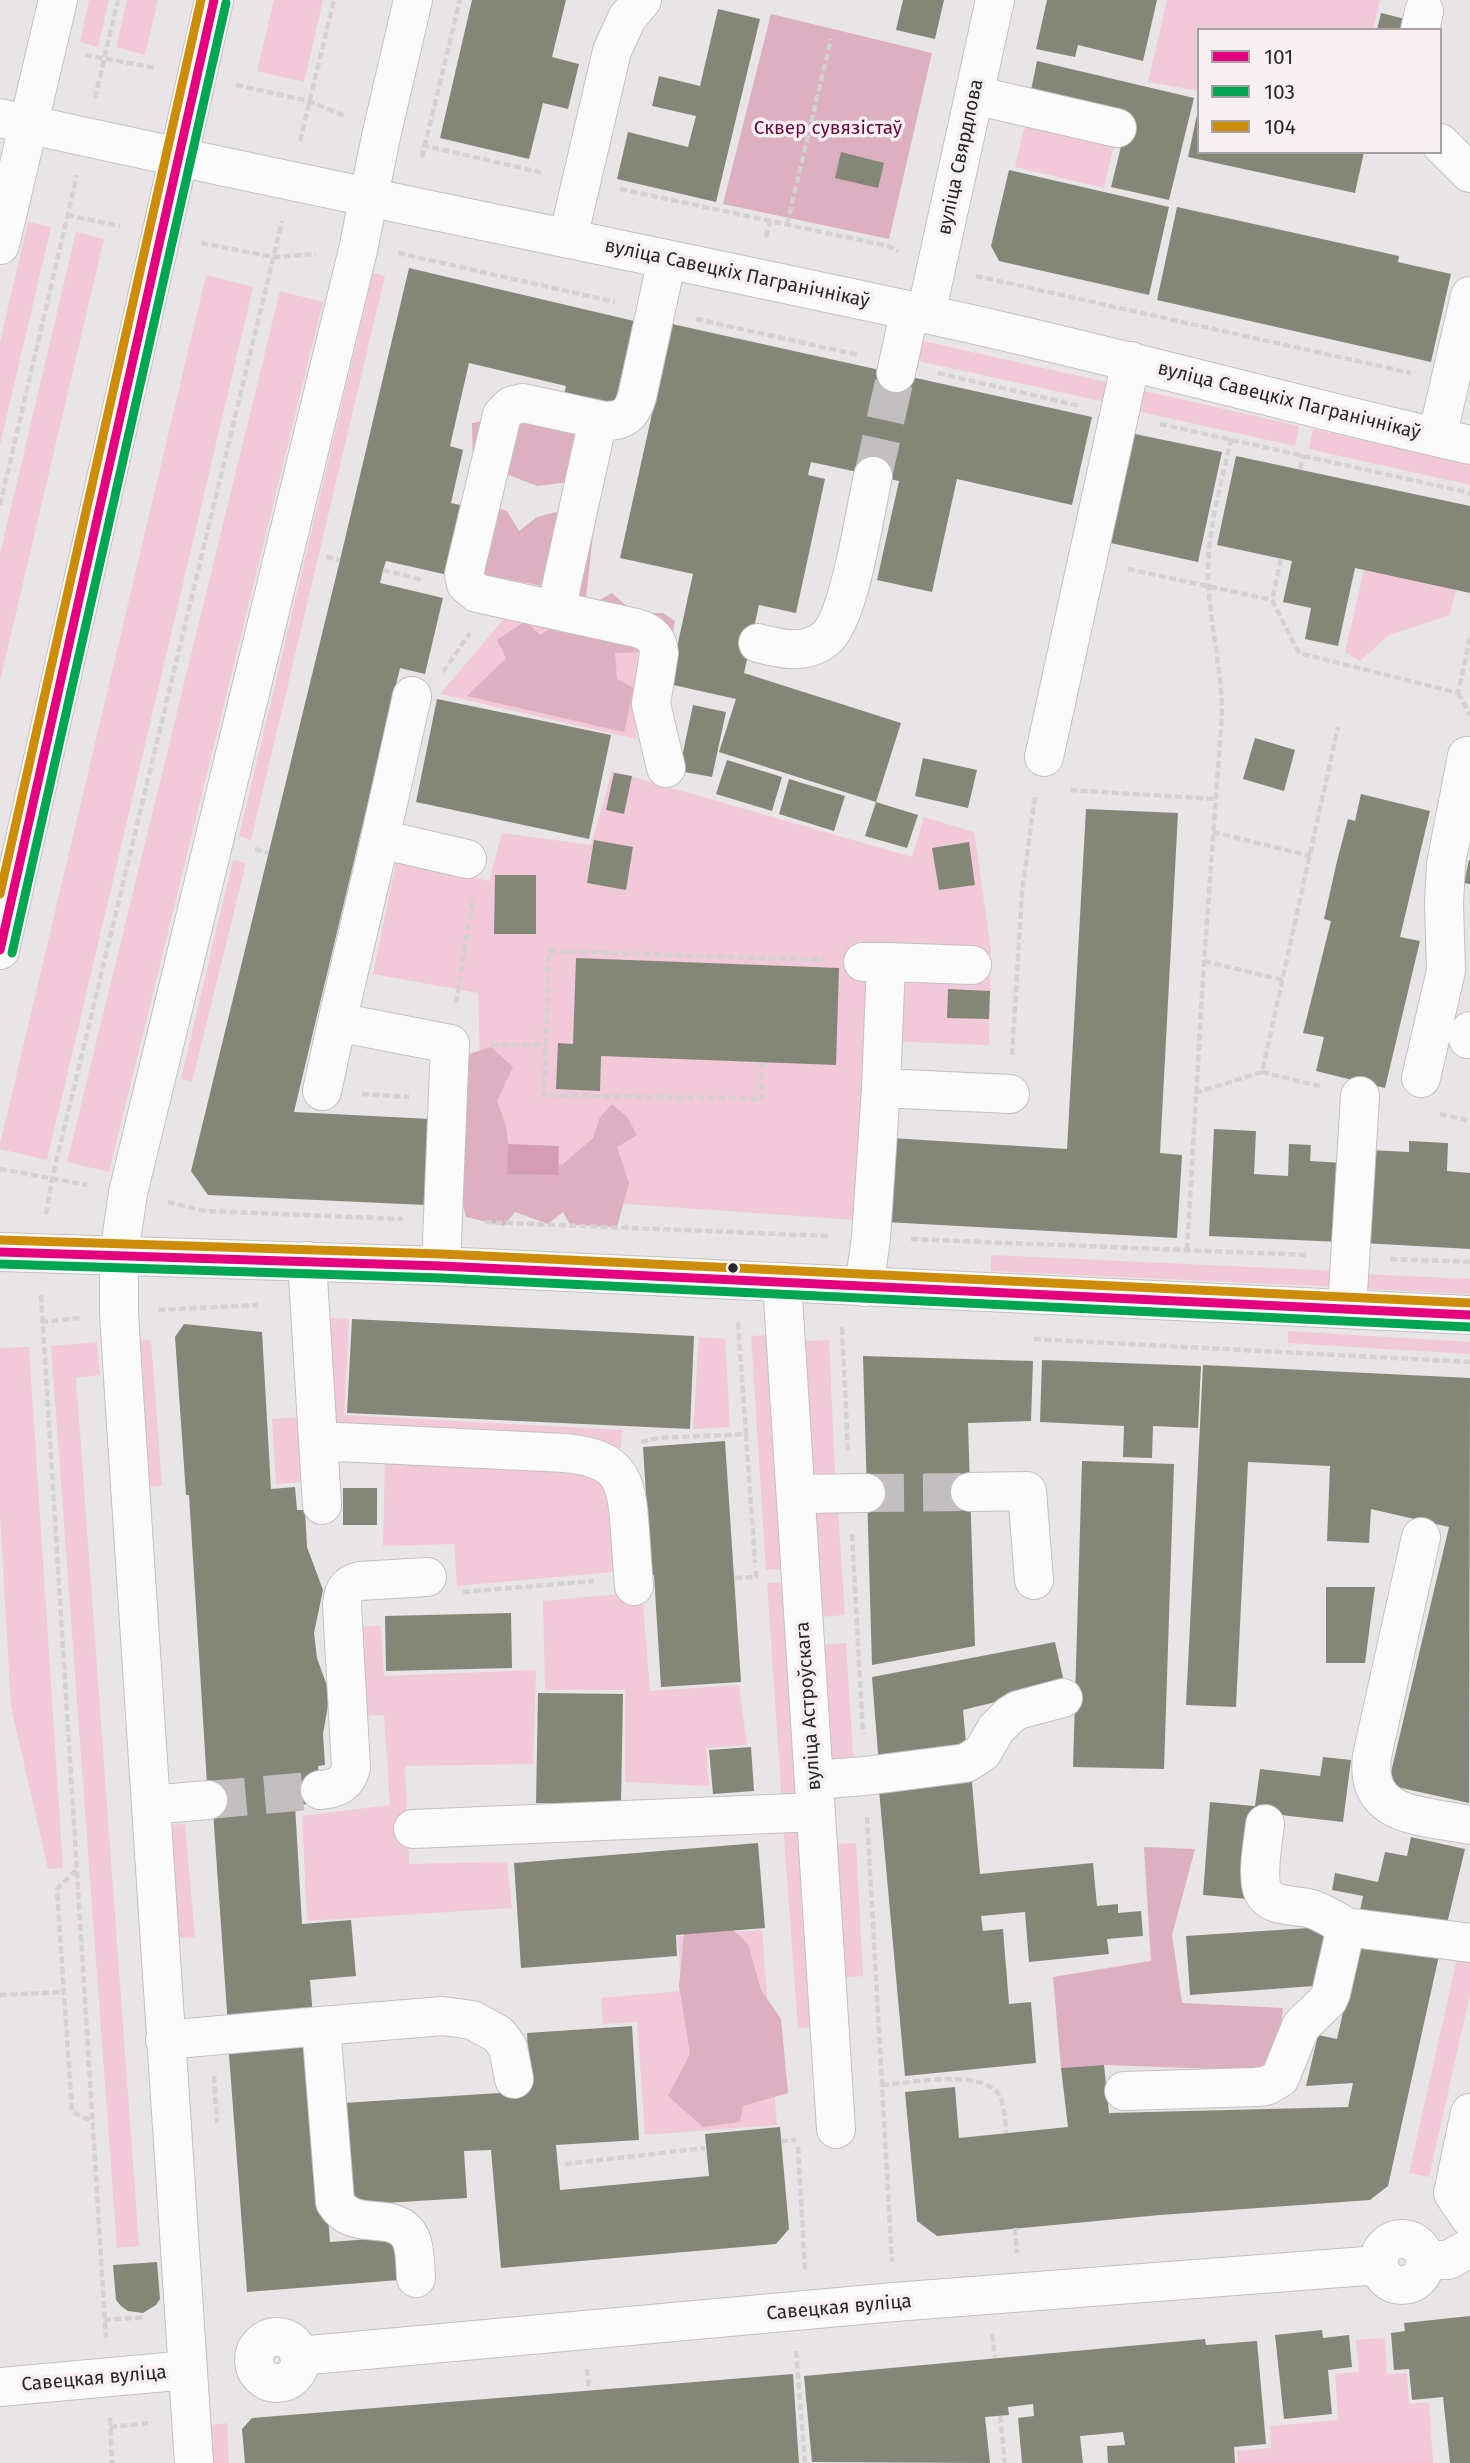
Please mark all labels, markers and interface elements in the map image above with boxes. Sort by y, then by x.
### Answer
legend [1197,28,1442,154]
text: 101 [1264,44,1293,70]
street label: вуліца Свярдлова [933,77,989,237]
text: 103 [1264,79,1295,105]
text: 104 [1264,114,1296,140]
park label: Сквер сувязістаў [754,118,902,140]
street label: вуліца Савецкіх Пагранічнікаў [602,235,872,313]
street label: вуліца Савецкіх Пагранічнікаў [1155,357,1423,445]
unlabelled marker [726,1261,740,1275]
street label: вуліца Астроўскага [792,1621,826,1791]
street label: Савецкая вуліца [765,2290,913,2326]
street label: Савецкая вуліца [20,2361,168,2397]

